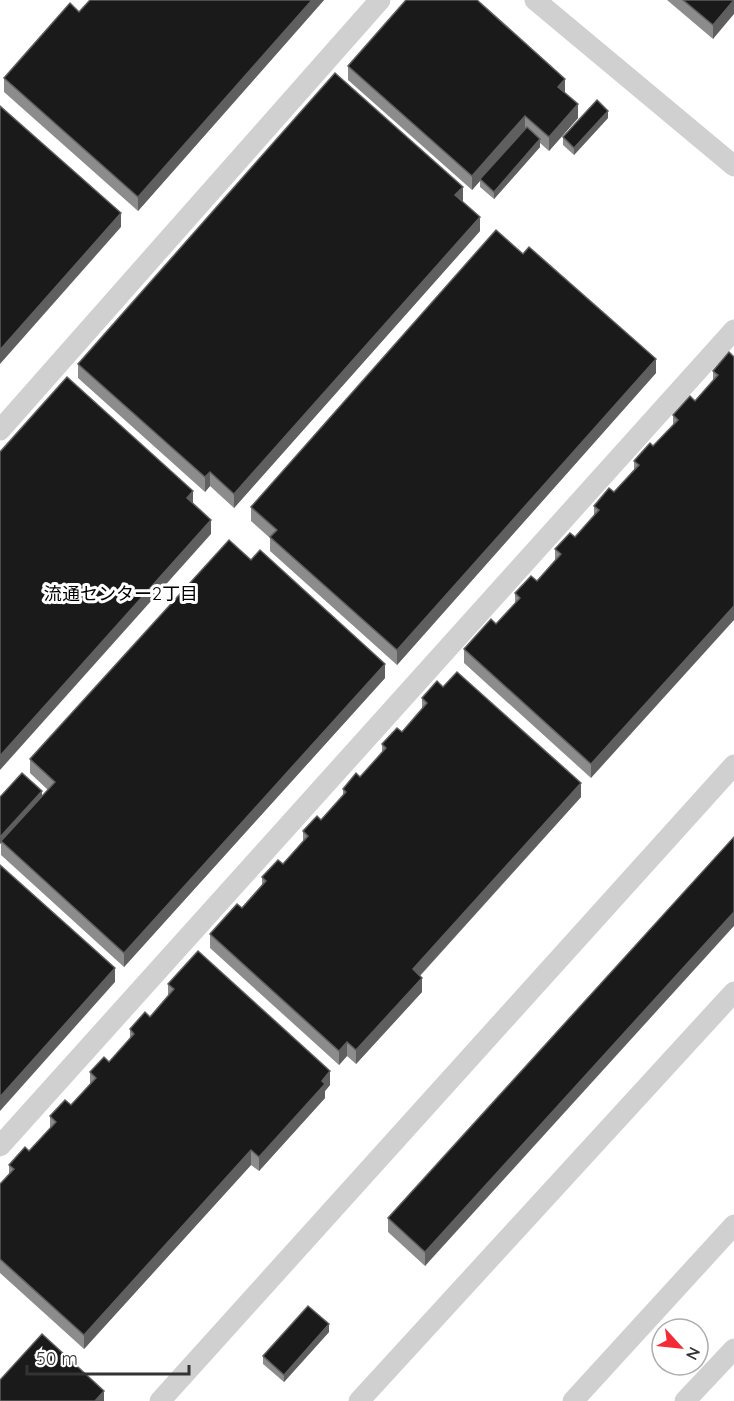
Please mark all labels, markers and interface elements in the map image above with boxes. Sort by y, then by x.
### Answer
district label: 流通センター2丁目 [44,582,198,605]
north arrow [650,1317,710,1377]
scale bar [27,1338,189,1376]
text: N [682,1344,705,1364]
text: 50 m [36,1347,78,1370]

